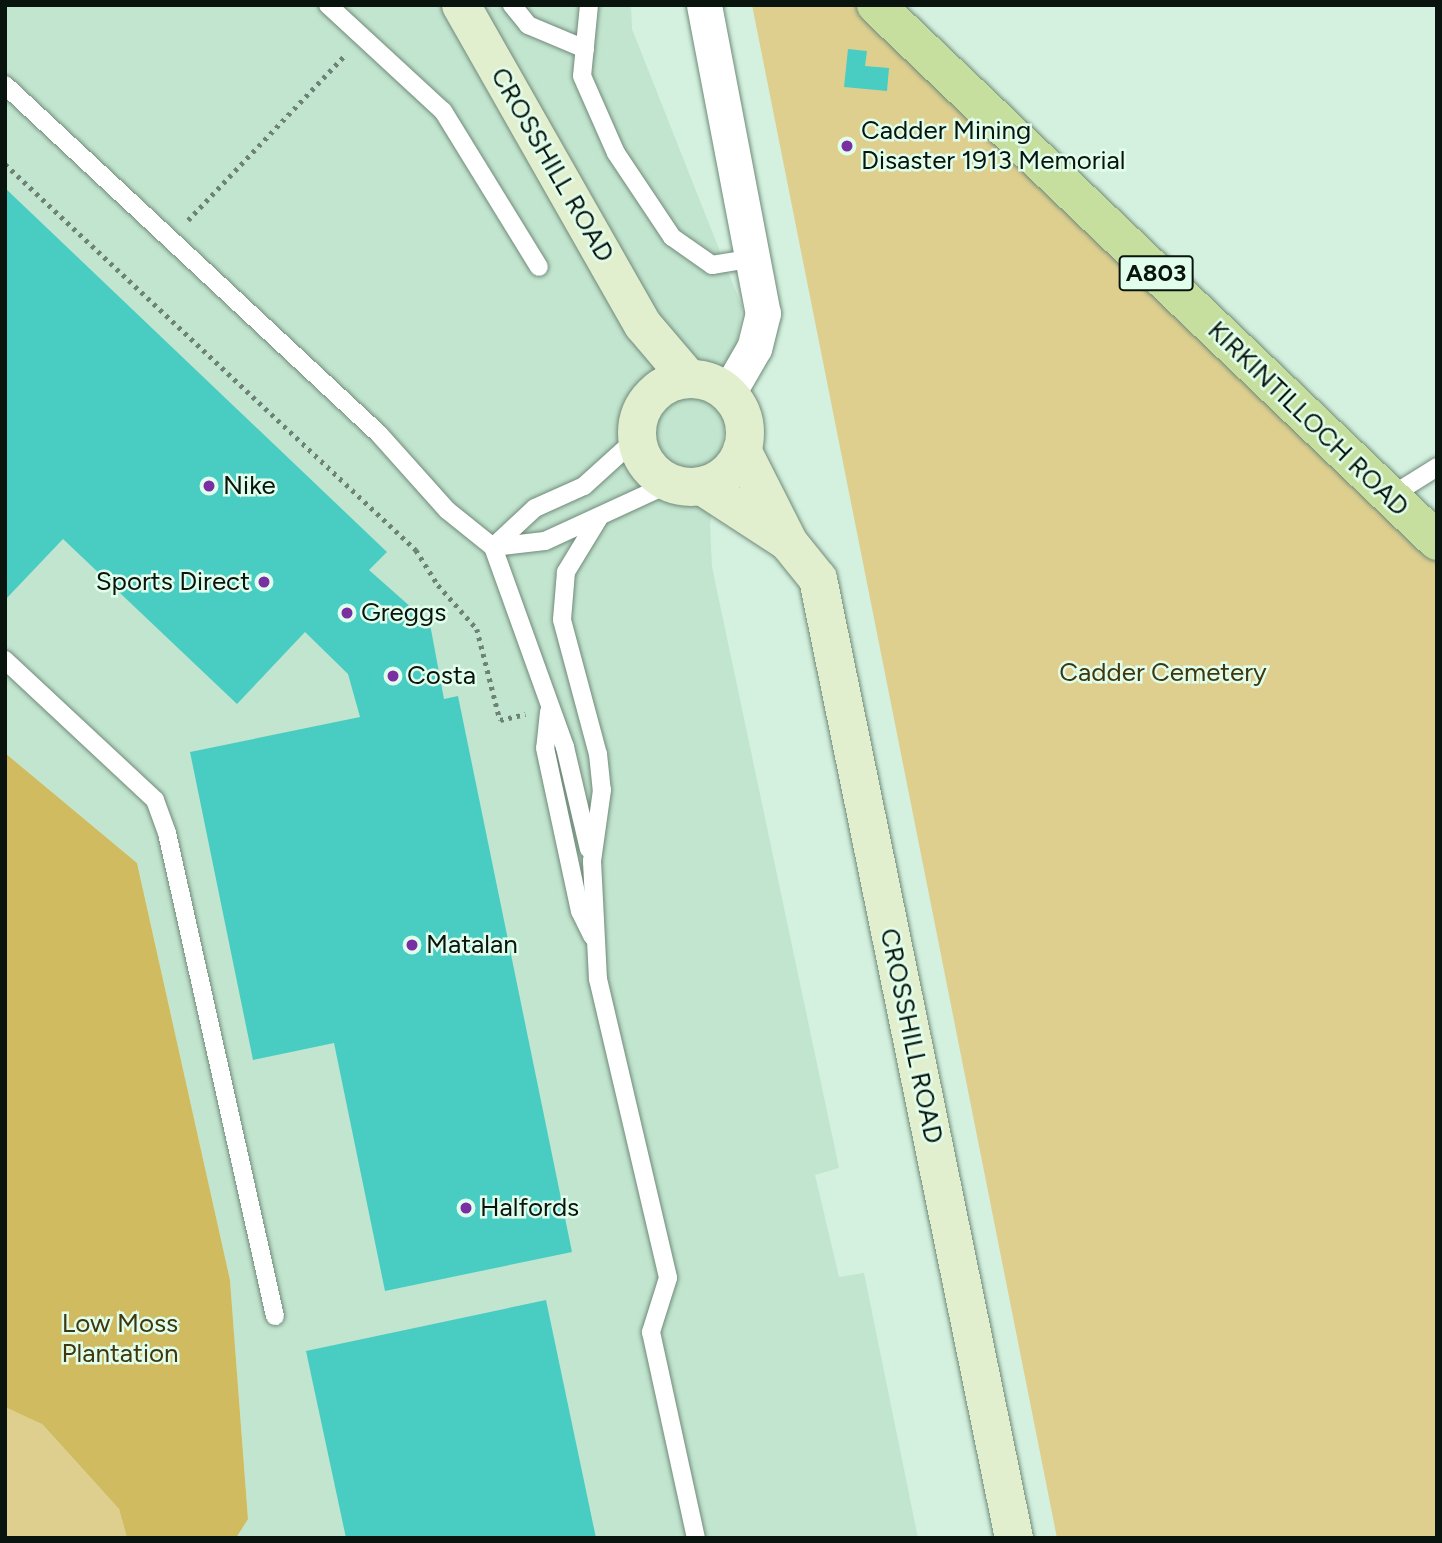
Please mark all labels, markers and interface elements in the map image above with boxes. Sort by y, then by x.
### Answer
street label: CROSSHILL ROAD [484,62,620,268]
place label: Cadder Mining Disaster 1913 Memorial [861,115,1126,176]
marker: Cadder Mining Disaster 1913 Memorial [839,138,855,154]
road number: A803 [1118,252,1194,294]
street label: KIRKINTILLOCH ROAD [1201,315,1415,523]
place label: Nike [223,470,276,502]
marker: Nike [201,478,217,494]
place label: Sports Direct [96,566,250,598]
marker: Sports Direct [256,574,272,590]
place label: Greggs [361,597,446,629]
marker: Greggs [339,605,355,621]
park label: Cadder Cemetery [1059,657,1267,689]
place label: Costa [407,660,476,692]
marker: Costa [385,668,401,684]
street label: CROSSHILL ROAD [873,926,949,1146]
place label: Matalan [426,929,518,961]
marker: Matalan [404,937,420,953]
place label: Halfords [480,1192,579,1224]
marker: Halfords [458,1200,474,1216]
park label: Low Moss Plantation [61,1308,179,1370]

